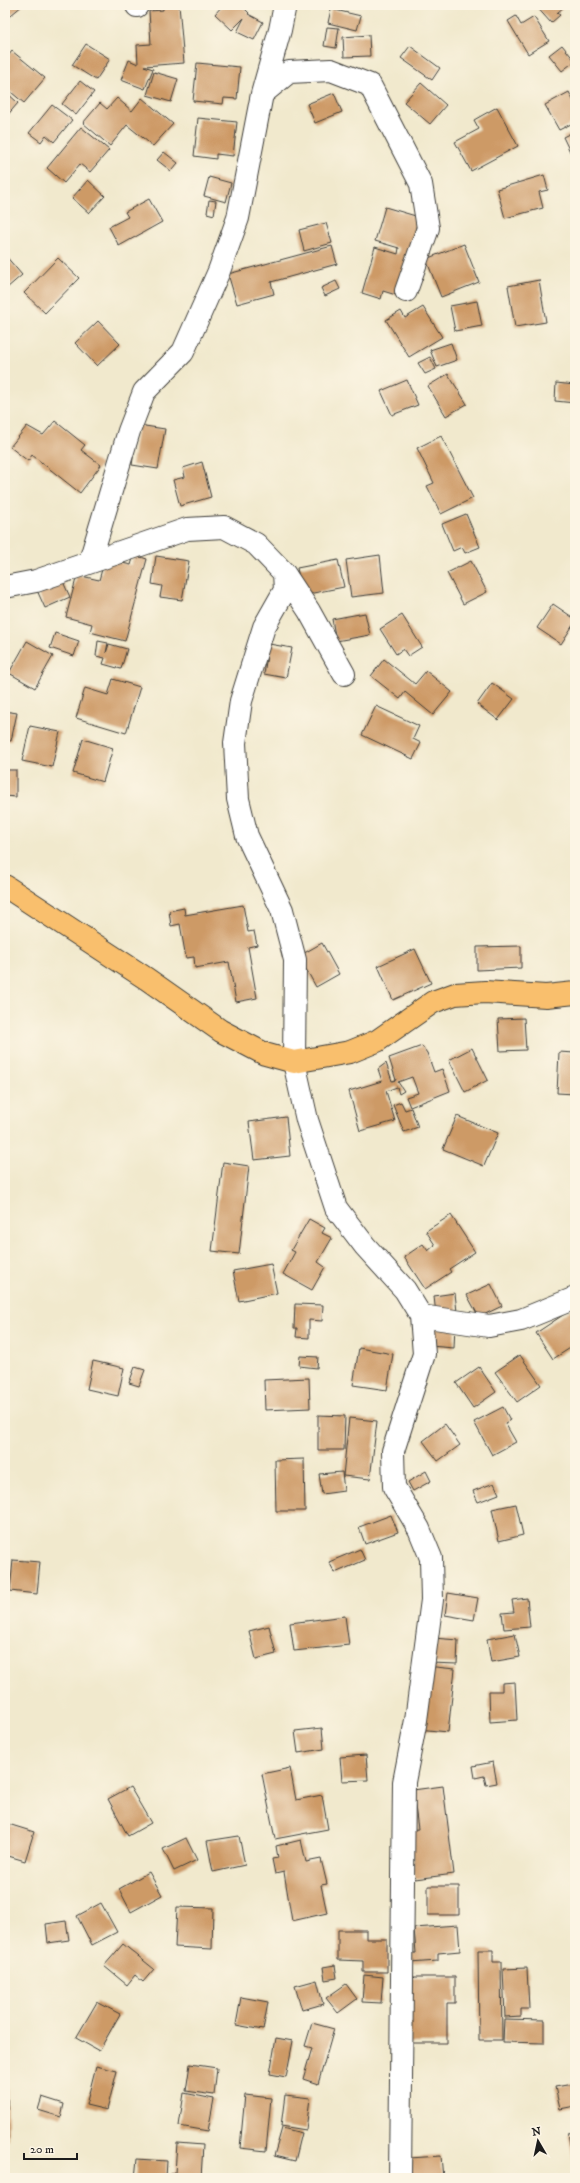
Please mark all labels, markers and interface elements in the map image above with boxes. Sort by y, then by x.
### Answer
north arrow [518,2121,558,2161]
text: N [531,2124,542,2140]
scale bar [24,2135,77,2161]
text: 20 m [30,2142,54,2157]

